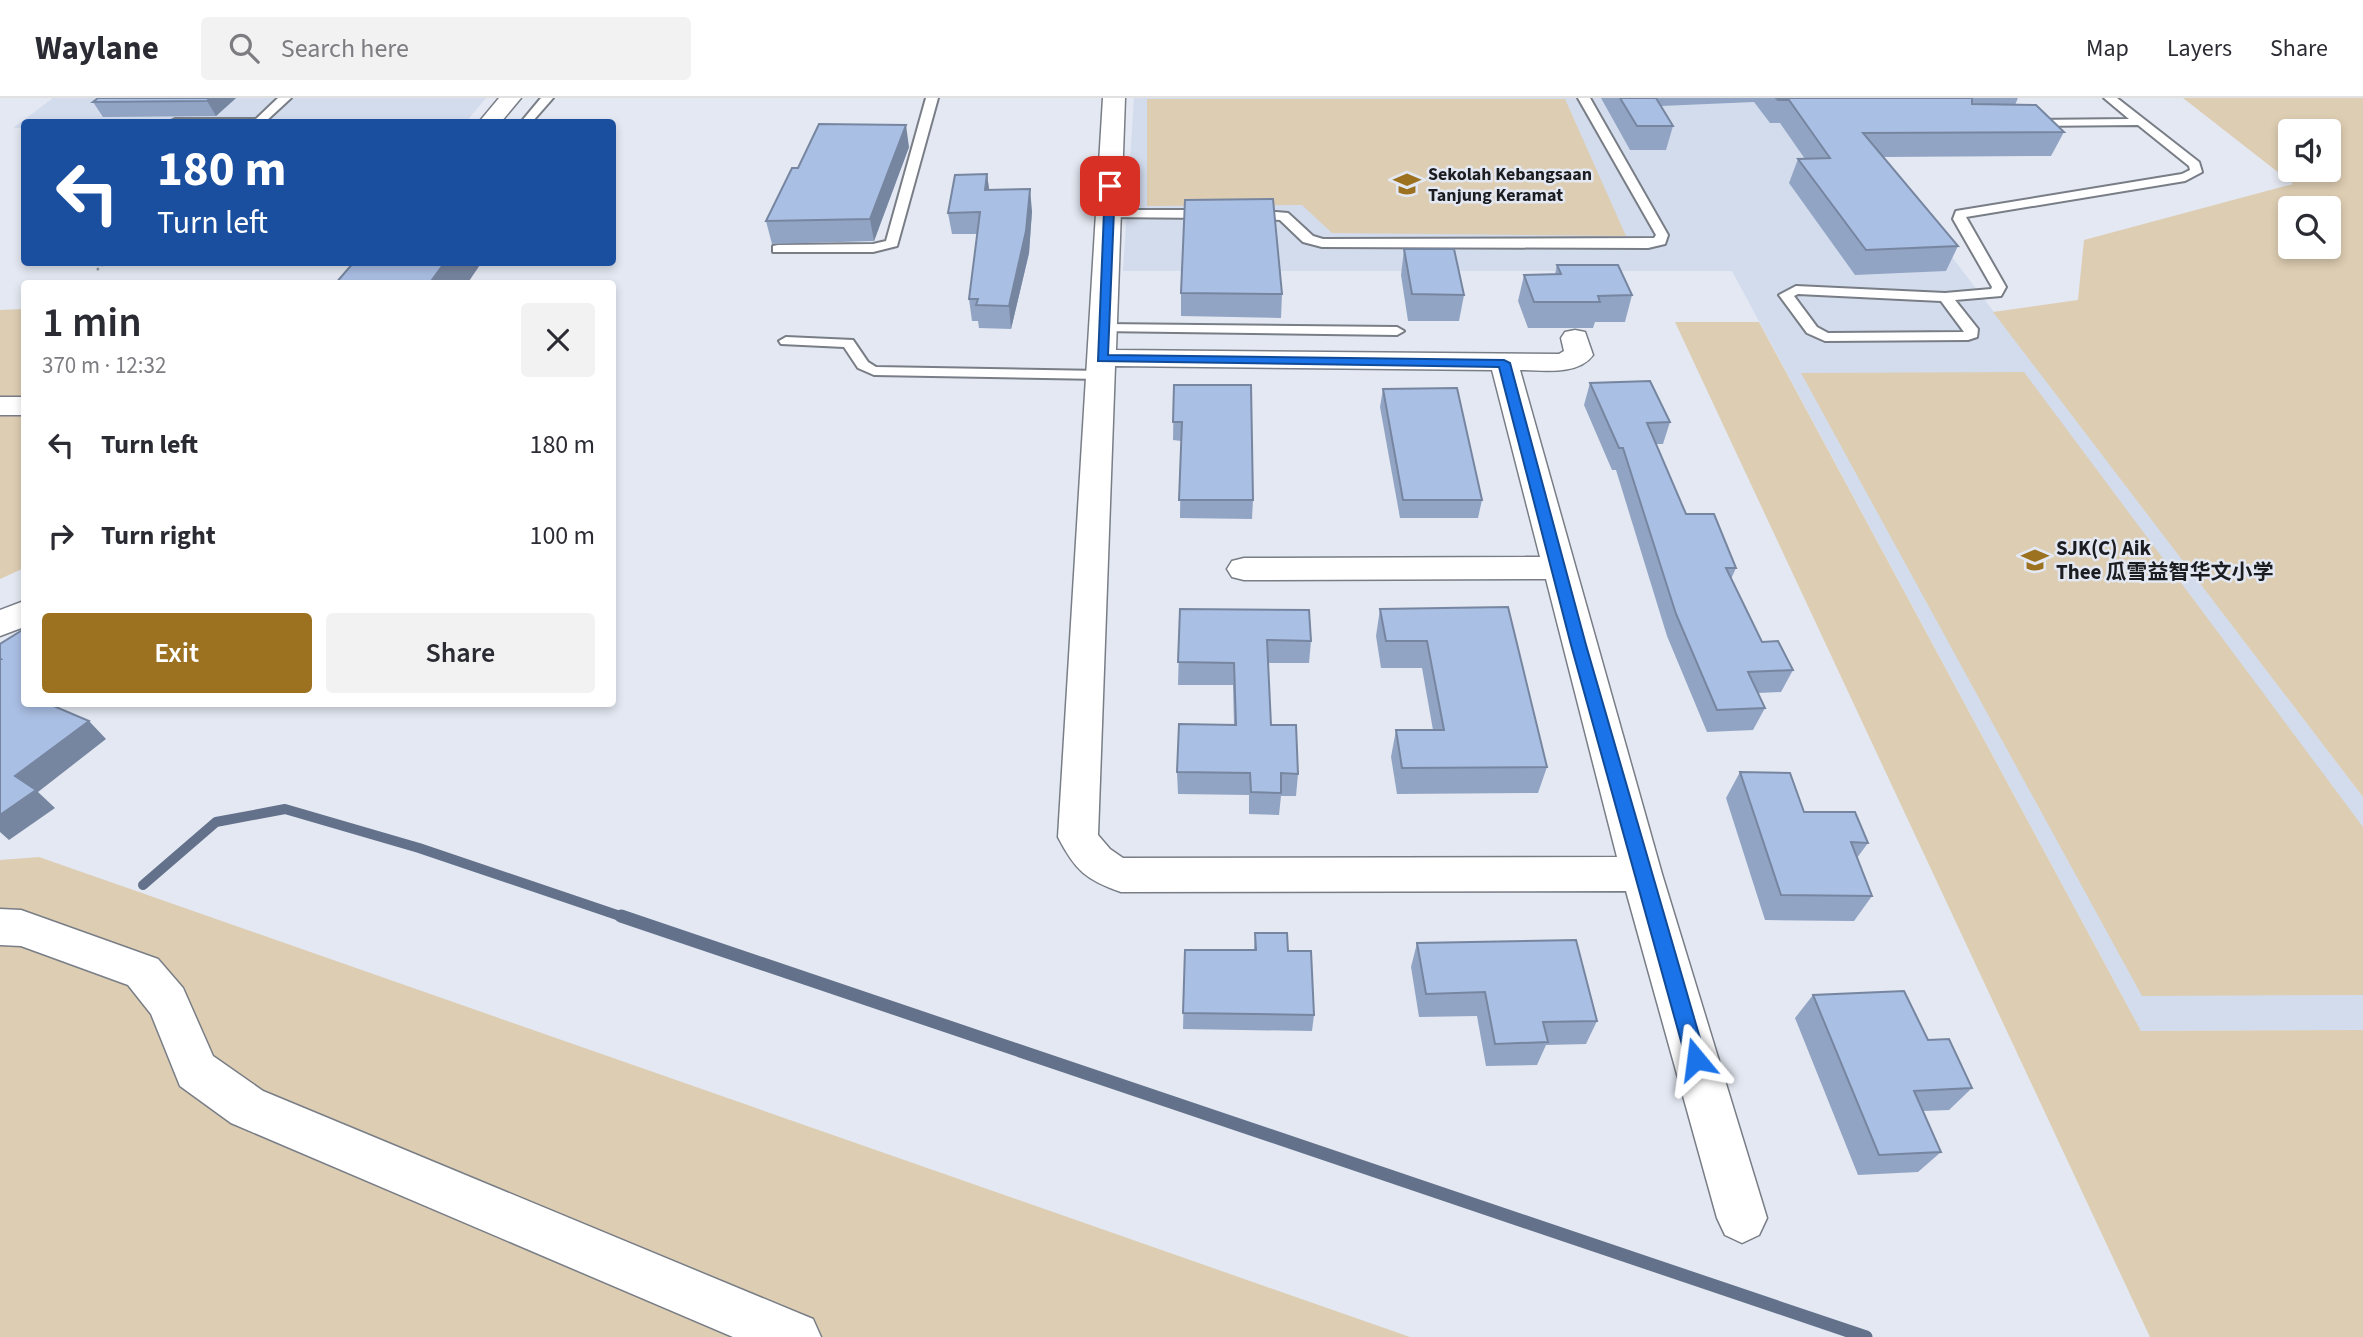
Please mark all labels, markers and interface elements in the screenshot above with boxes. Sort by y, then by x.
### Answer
search box [201,17,691,80]
text: Waylane [35,25,159,72]
icon: search [225,29,263,67]
text: Search here [281,30,409,67]
text: Map [2086,31,2129,66]
text: Layers [2167,31,2232,66]
text: Share [2270,31,2328,66]
map controls [2278,119,2341,259]
button: sound [2278,119,2341,182]
text: 180 m [157,135,286,205]
icon: left [42,147,133,238]
pin [1080,156,1140,216]
place label: Sekolah Kebangsaan Tanjung Keramat [1428,162,1592,208]
icon: arrive [1091,167,1129,205]
school or university icon: Sekolah Kebangsaan Tanjung Keramat [1392,169,1422,199]
button: search [2278,196,2341,259]
text: Turn left [157,200,268,246]
text: 1 min [42,293,142,353]
button: close [521,303,595,377]
text: 370 m · 12:32 [42,349,166,382]
icon: left [42,426,80,464]
text: Turn left [101,426,198,463]
text: 180 m [529,426,595,463]
icon: right [42,517,80,555]
text: Turn right [101,517,216,554]
text: 100 m [529,517,595,554]
place label: SJK(C) Aik Thee 瓜雪益智华文小学 [2056,533,2274,587]
school or university icon: SJK(C) Aik Thee 瓜雪益智华文小学 [2020,545,2050,575]
button: Exit [42,613,312,693]
button: Share [326,613,595,693]
position arrow [1659,1022,1733,1096]

